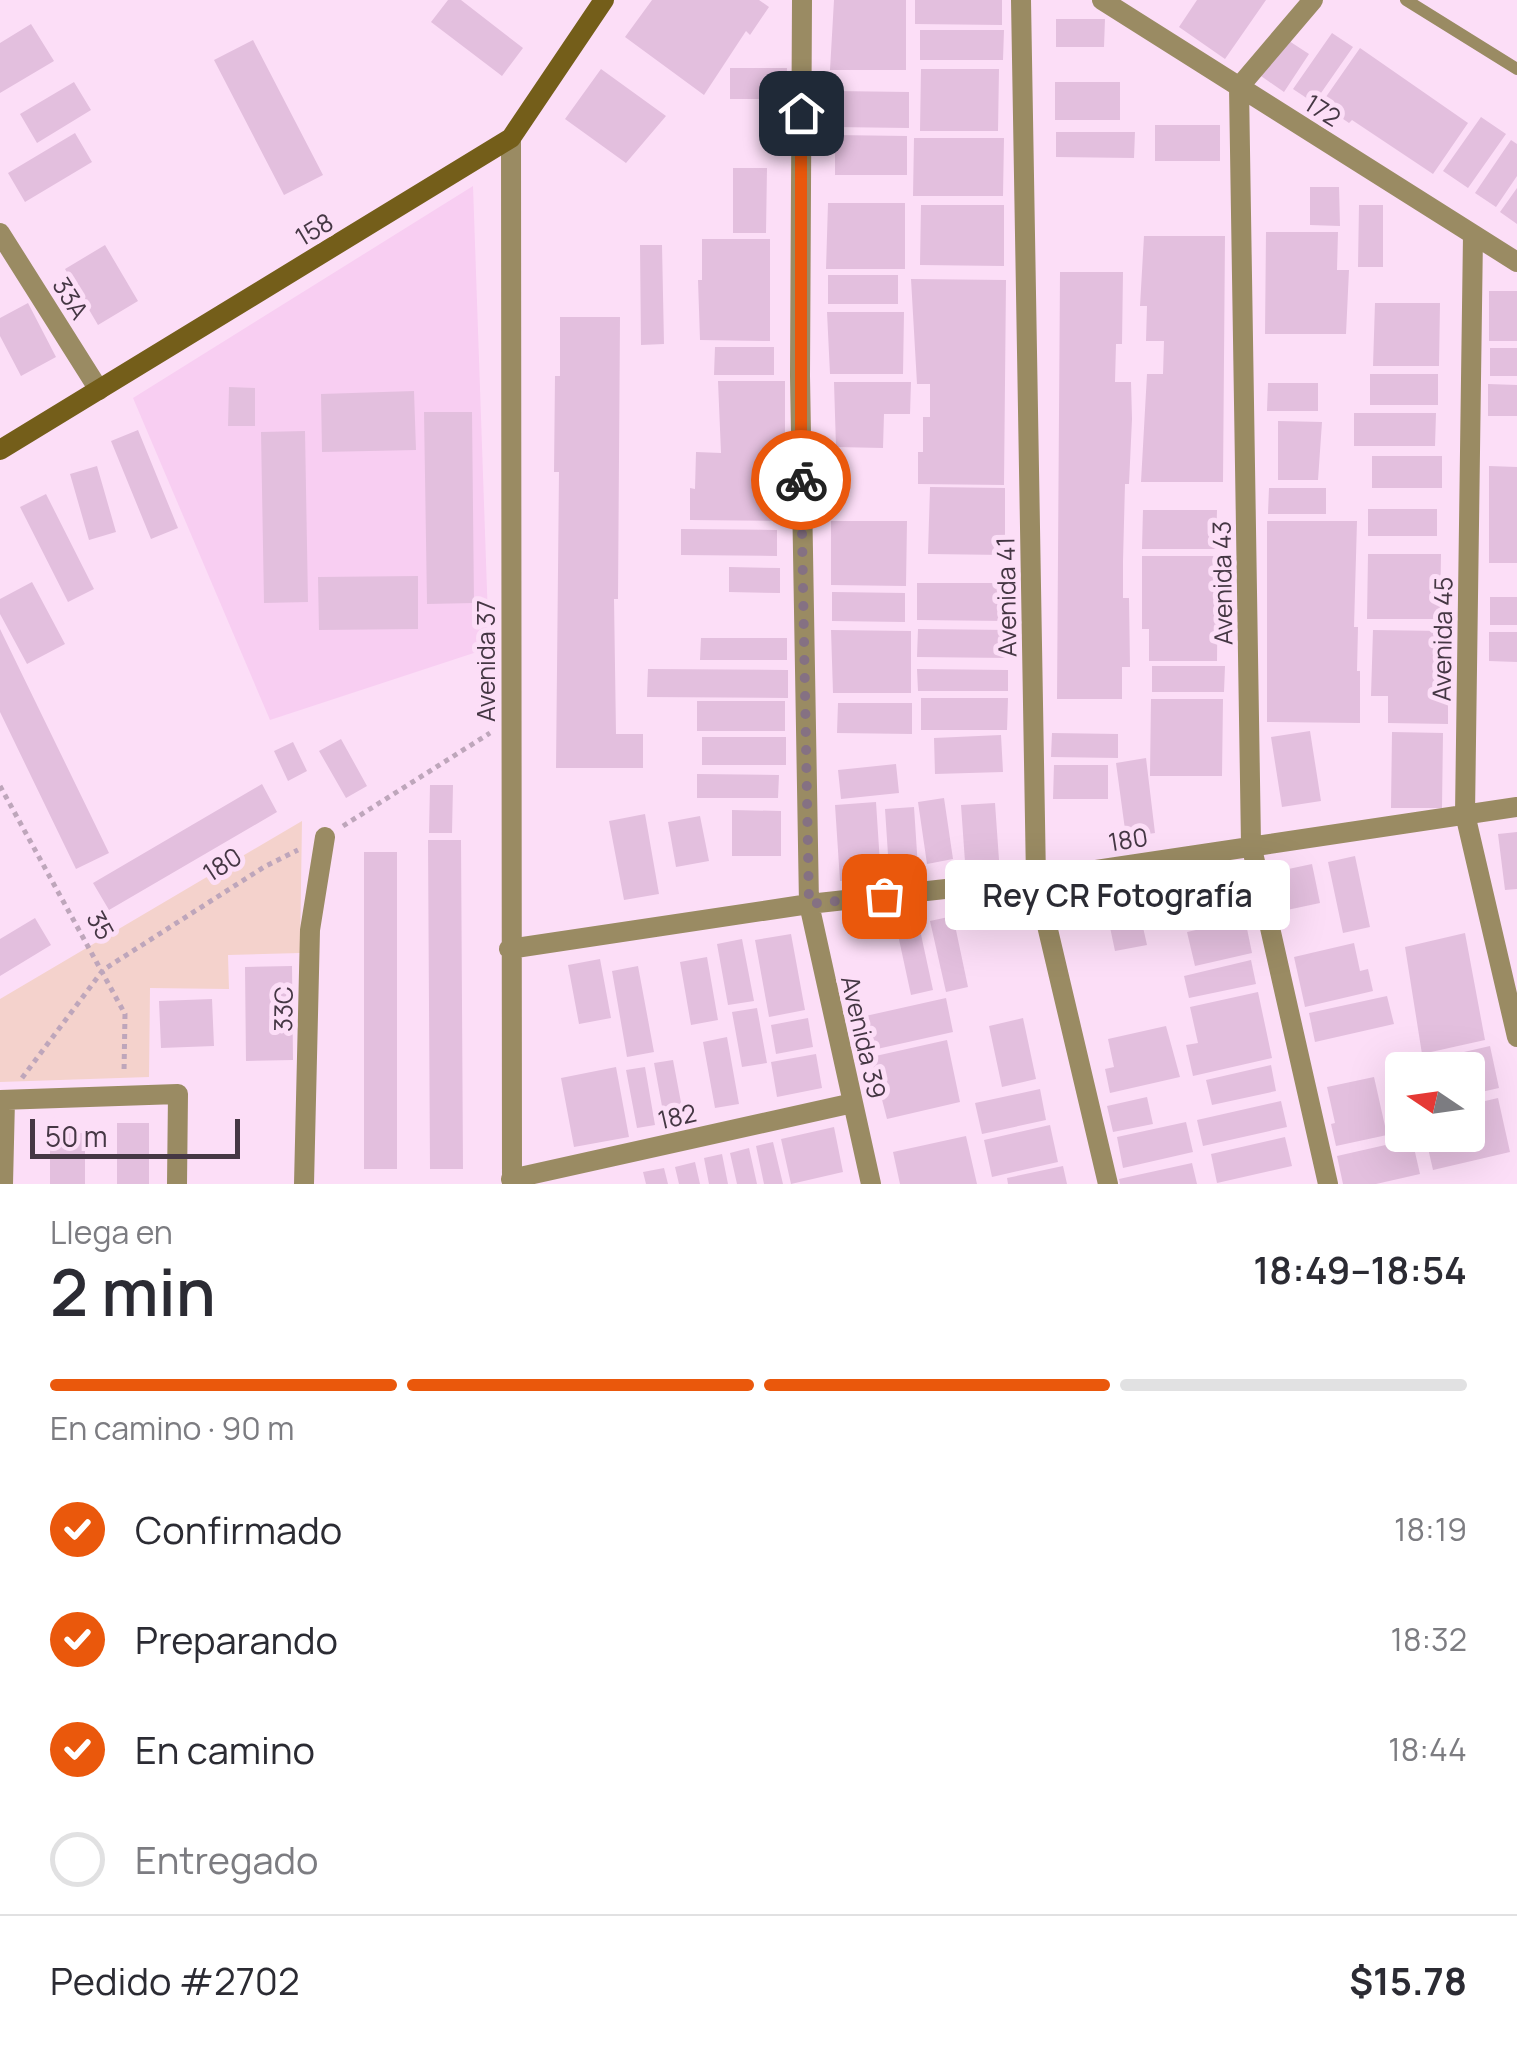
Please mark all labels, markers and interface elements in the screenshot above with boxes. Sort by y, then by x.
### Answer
pin [759,71,844,156]
street label: 172 [1298,85,1348,135]
icon: home [774,86,829,141]
street label: 158 [288,204,340,254]
street label: 33A [45,270,97,326]
courier [751,430,851,530]
icon: bike [774,453,829,508]
street label: Avenida 43 [1203,521,1241,645]
street label: Avenida 41 [987,537,1025,657]
street label: Avenida 45 [1423,576,1461,702]
street label: Avenida 37 [468,600,503,722]
street label: 180 [1106,819,1150,859]
street label: 180 [196,839,248,889]
pin [842,854,927,939]
callout: Rey CR Fotografía [944,861,1289,931]
icon: bag [857,869,912,924]
text: Rey CR Fotografía [982,873,1253,917]
street label: 35 [79,904,123,946]
street label: Avenida 39 [833,972,895,1102]
street label: 33C [265,986,301,1032]
north arrow [1385,1052,1485,1152]
map controls [1385,1052,1485,1152]
street label: 182 [654,1095,700,1137]
scale bar [30,1114,240,1158]
text: 50 m [45,1117,108,1155]
text: Llega en [50,1210,173,1254]
text: 18:49–18:54 [1253,1243,1467,1295]
text: 2 min [50,1247,216,1336]
text: En camino · 90 m [50,1406,294,1450]
icon: check [50,1502,105,1557]
text: Confirmado [135,1503,342,1555]
text: 18:19 [1394,1507,1467,1551]
icon: check [50,1612,105,1667]
text: Preparando [135,1613,338,1665]
text: 18:32 [1390,1617,1467,1661]
icon: check [50,1722,105,1777]
text: En camino [135,1723,315,1775]
text: 18:44 [1388,1727,1467,1771]
text: Entregado [135,1833,319,1885]
text: Pedido #2702 [50,1954,300,2006]
text: $15.78 [1349,1954,1467,2006]

